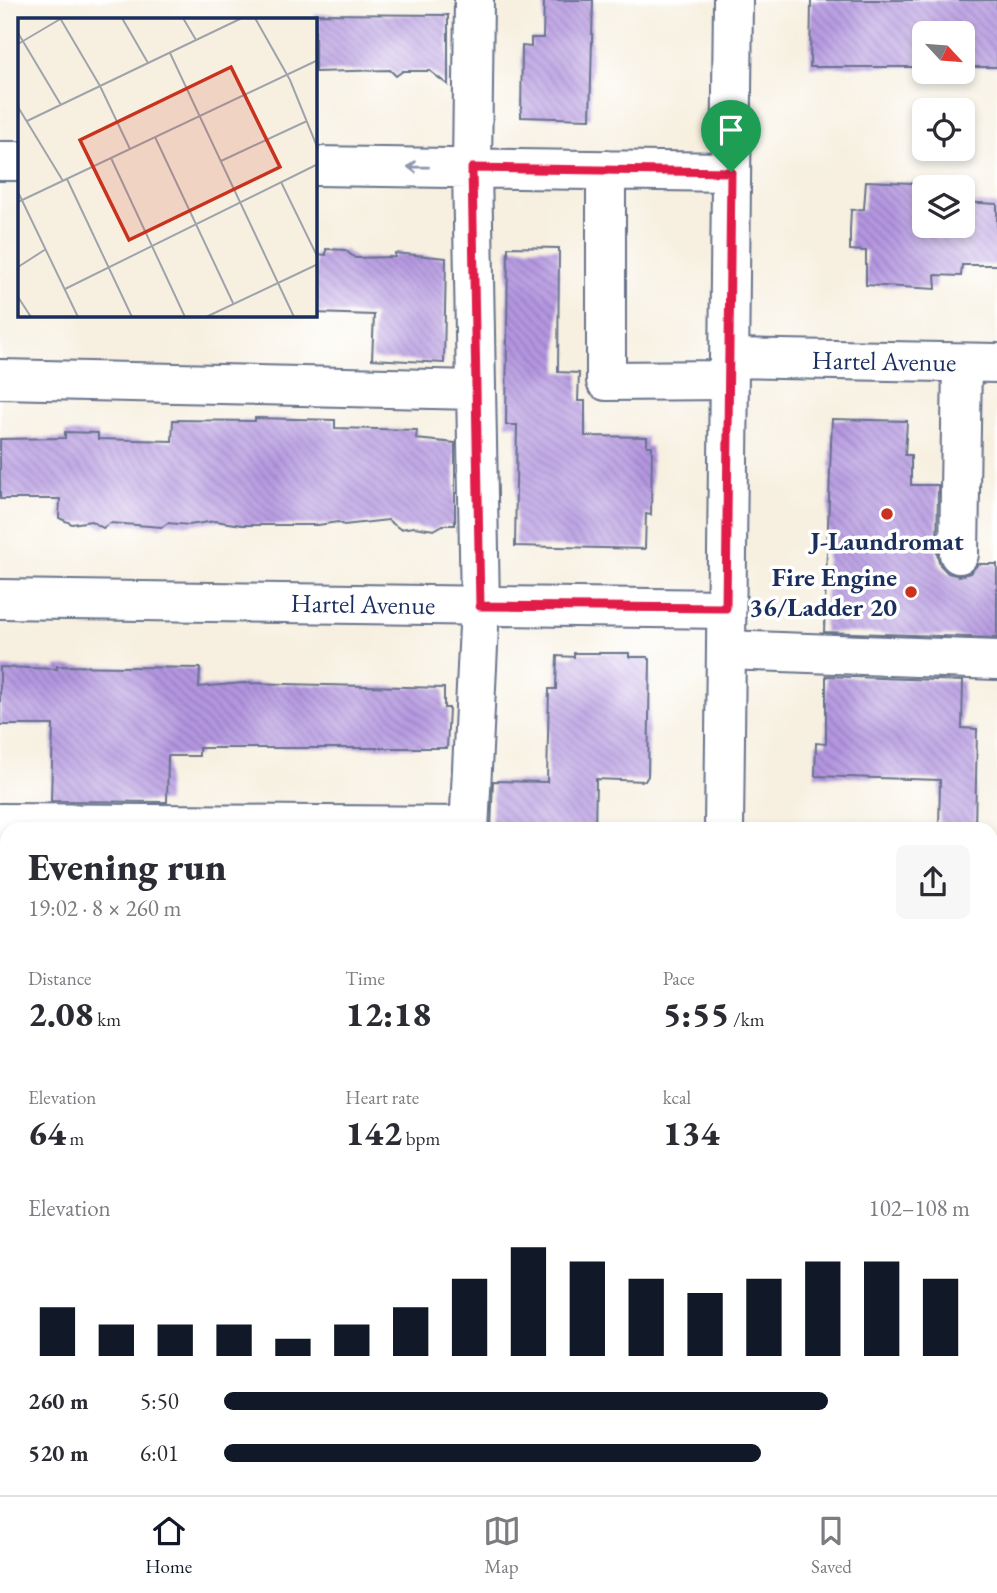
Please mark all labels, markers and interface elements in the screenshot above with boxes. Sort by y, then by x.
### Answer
inset map [18,18,317,317]
north arrow [912,21,975,84]
map controls [912,21,975,238]
button: locate [912,98,975,161]
pin [701,100,761,172]
icon: arrive [712,111,750,149]
one-way arrow [407,160,430,174]
button: layers [912,175,975,238]
street label: Hartel Avenue [811,343,957,379]
marker: J-Laundromat [879,506,895,522]
place label: J-Laundromat [807,524,964,558]
place label: Fire Engine 36/Ladder 20 [749,560,897,624]
marker: Fire Engine 36/Ladder 20 [903,584,919,600]
street label: Hartel Avenue [290,586,436,622]
text: Evening run [28,842,226,891]
button: share [896,845,970,919]
text: 19:02 · 8 × 260 m [28,893,181,923]
text: Distance [28,966,91,991]
text: Time [345,966,385,991]
text: Pace [663,966,695,991]
text: 2.08 [28,991,94,1036]
text: 12:18 [345,991,431,1036]
text: 5:55 [663,991,729,1036]
text: km [94,1007,121,1032]
text: /km [729,1007,765,1032]
text: Elevation [28,1085,96,1110]
text: Heart rate [345,1085,419,1110]
text: kcal [663,1085,691,1110]
text: 64 [28,1110,66,1155]
text: 142 [345,1110,402,1155]
text: 134 [663,1110,719,1155]
text: m [66,1126,84,1151]
text: bpm [402,1126,440,1151]
text: Elevation [28,1193,111,1223]
text: 102–108 m [869,1193,970,1223]
text: 260 m [28,1386,89,1416]
text: 5:50 [140,1386,179,1416]
text: 520 m [28,1438,89,1468]
text: 6:01 [140,1438,179,1468]
tab: Home [145,1512,192,1579]
tab: Map [483,1512,521,1579]
tab: Saved [811,1512,852,1579]

